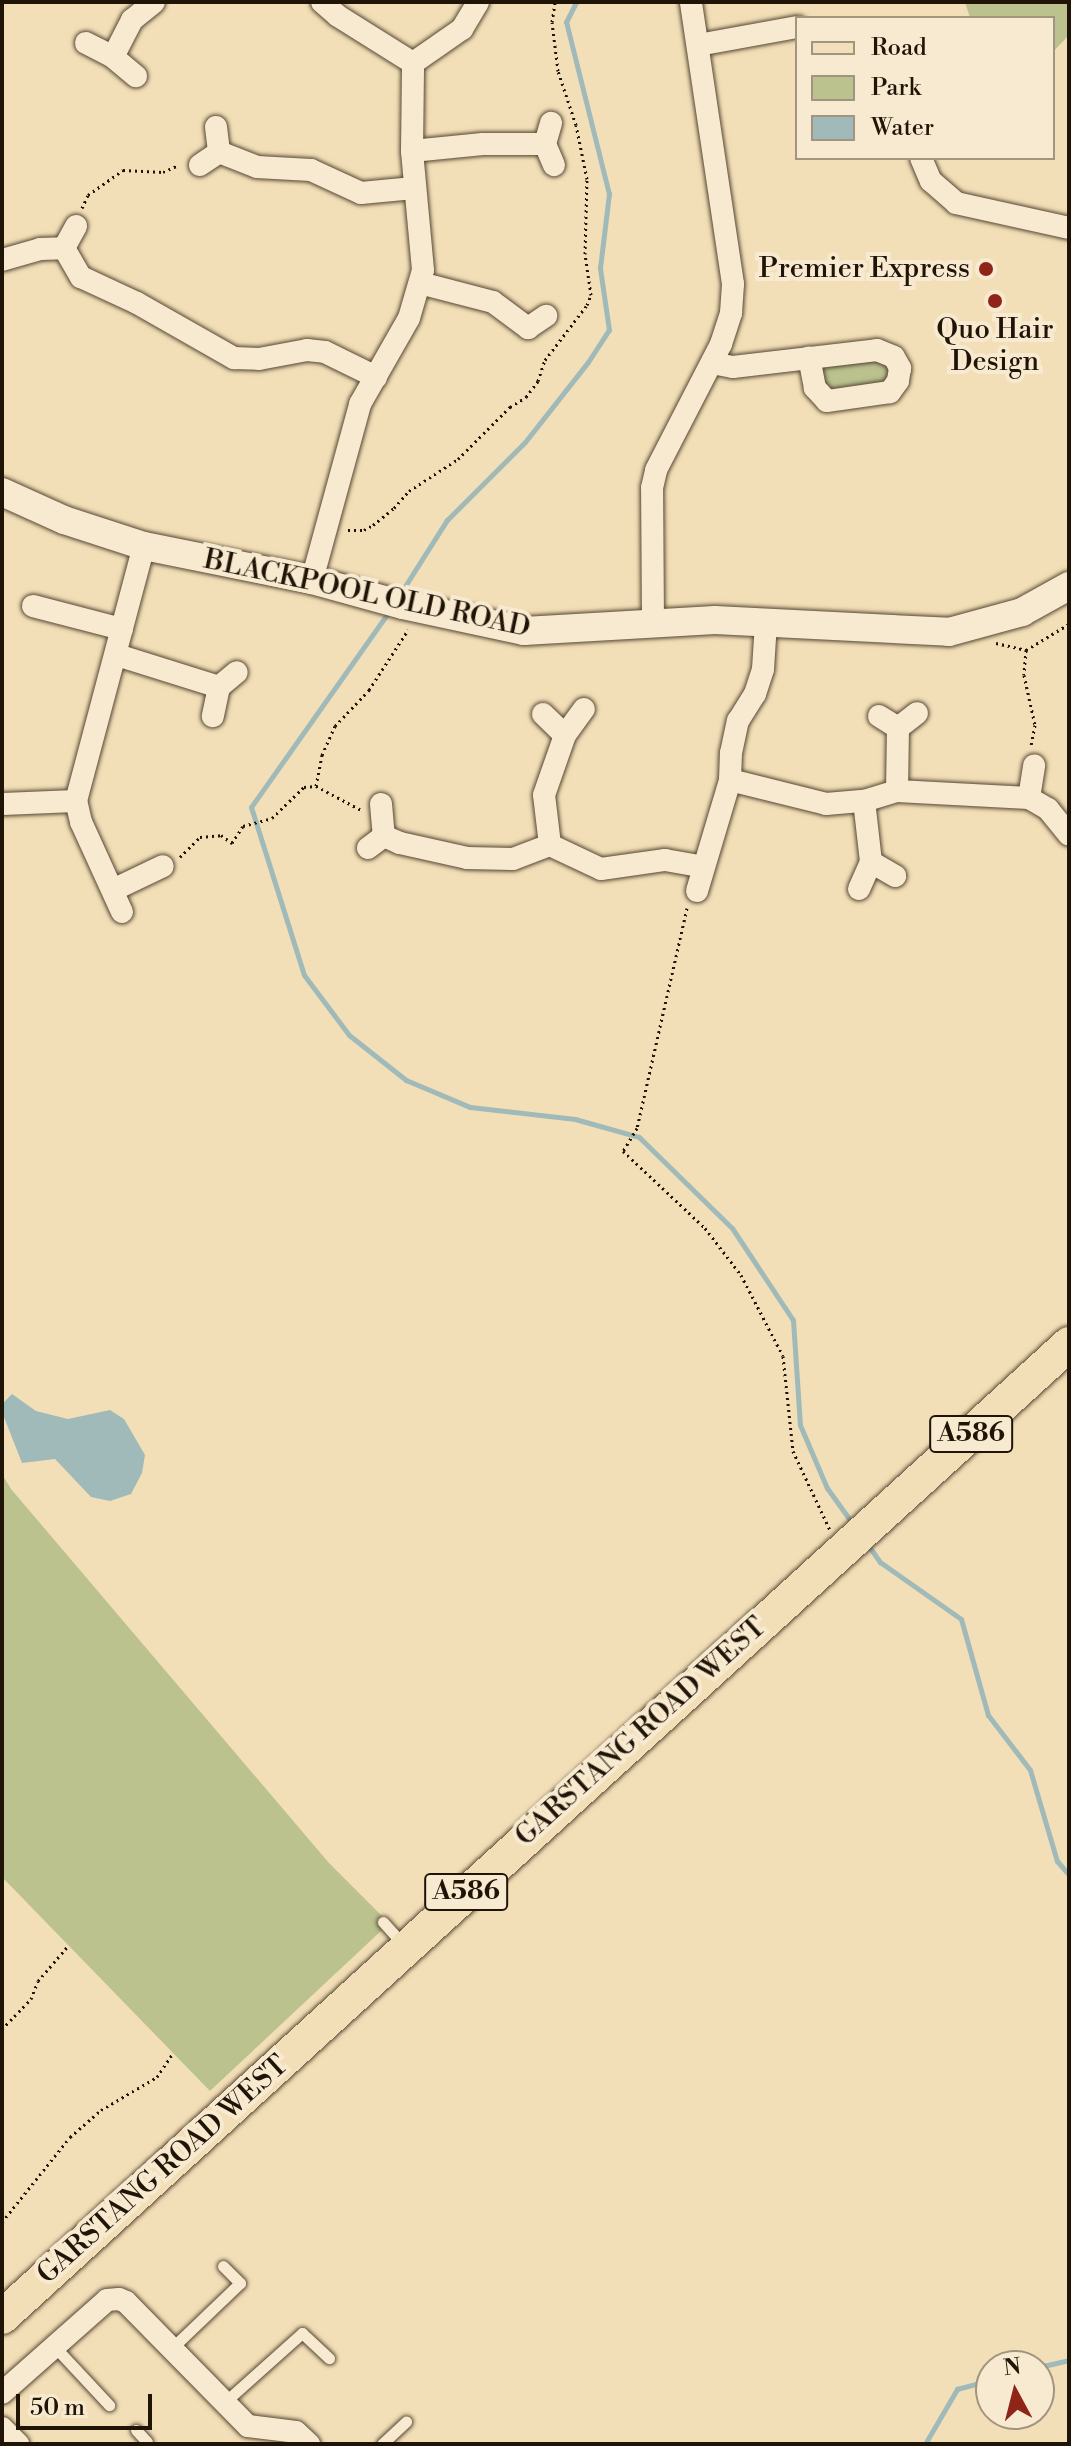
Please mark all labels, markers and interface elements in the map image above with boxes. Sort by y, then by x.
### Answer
legend [795,16,1055,160]
text: Road [871,33,927,63]
text: Park [871,73,921,103]
text: Water [871,113,934,143]
place label: Premier Express [759,252,970,286]
marker: Premier Express [977,260,995,278]
marker: Quo Hair Design [986,292,1004,310]
place label: Quo Hair Design [936,313,1054,379]
street label: BLACKPOOL OLD ROAD [201,543,533,645]
road number: A586 [929,1412,1013,1456]
street label: GARSTANG ROAD WEST [509,1611,773,1853]
road number: A586 [424,1870,508,1914]
street label: GARSTANG ROAD WEST [31,2049,295,2291]
north arrow [975,2350,1055,2430]
text: N [1002,2353,1023,2382]
scale bar [20,2378,156,2428]
text: 50 m [30,2393,85,2423]

